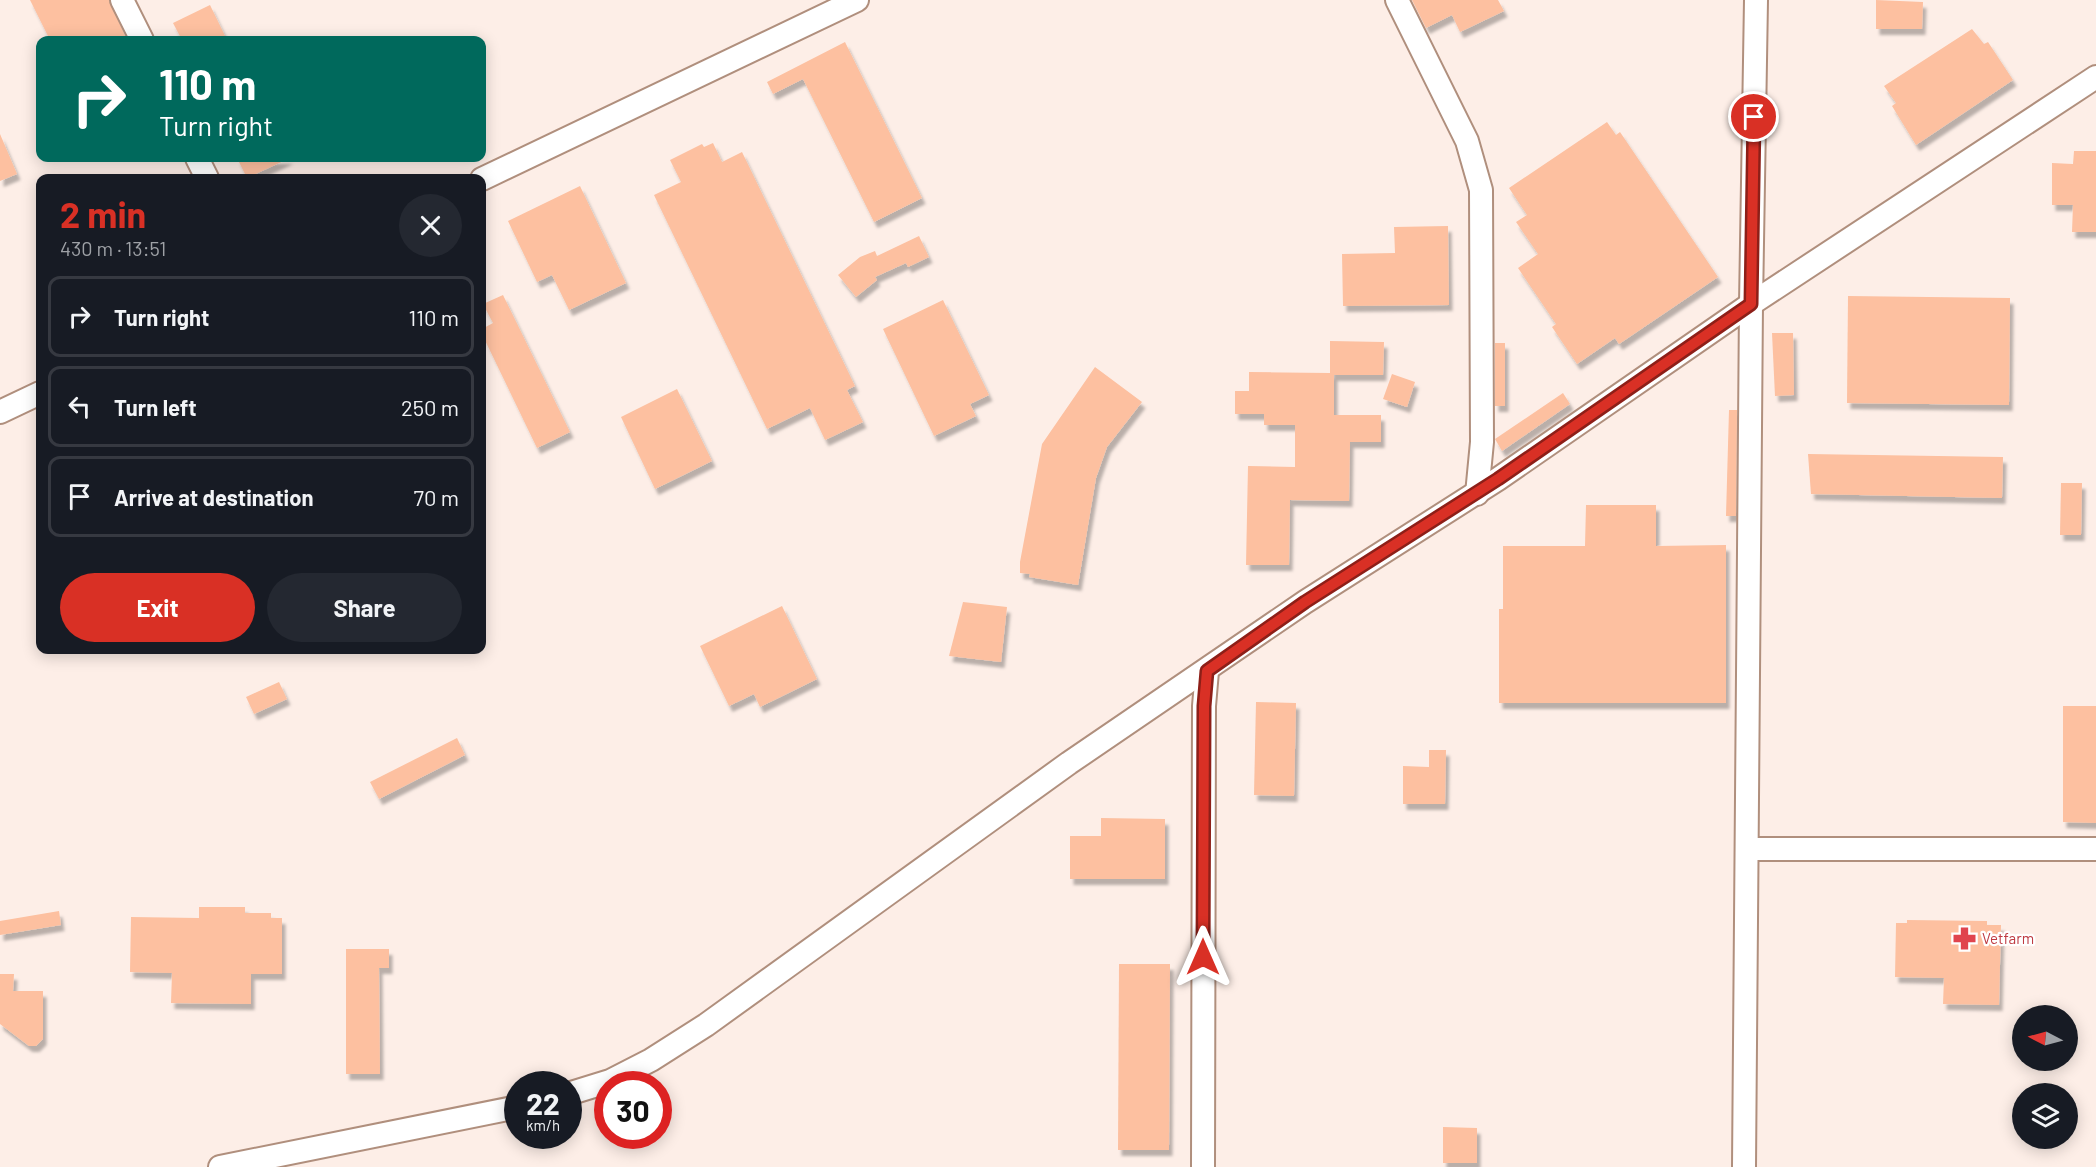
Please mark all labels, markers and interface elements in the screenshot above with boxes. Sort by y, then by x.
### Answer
text: 110 m [159,58,256,108]
icon: right [60,60,138,138]
pin [1728,91,1779,142]
icon: arrive [1737,100,1770,133]
text: Turn right [159,109,273,141]
text: 2 min [60,192,146,235]
button: close [399,194,462,257]
text: 430 m · 13:51 [60,236,166,260]
icon: right [63,300,96,333]
text: Turn right [114,304,209,330]
text: 110 m [409,304,459,330]
icon: left [63,390,96,423]
text: Turn left [114,394,197,420]
text: 250 m [401,394,459,420]
icon: arrive [63,480,96,513]
text: Arrive at destination [114,484,313,510]
text: 70 m [414,484,459,510]
button: Exit [60,573,255,642]
button: Share [267,573,462,642]
position arrow [1171,925,1235,989]
pharmacy icon: Vetfarm [1951,926,1977,952]
place label: Vetfarm [1982,929,2034,947]
north arrow [2012,1005,2078,1071]
map controls [2012,1005,2078,1149]
speed limit sign: 30 [594,1071,672,1149]
button: layers [2012,1083,2078,1149]
text: 22 [526,1085,560,1121]
text: km/h [526,1116,560,1134]

